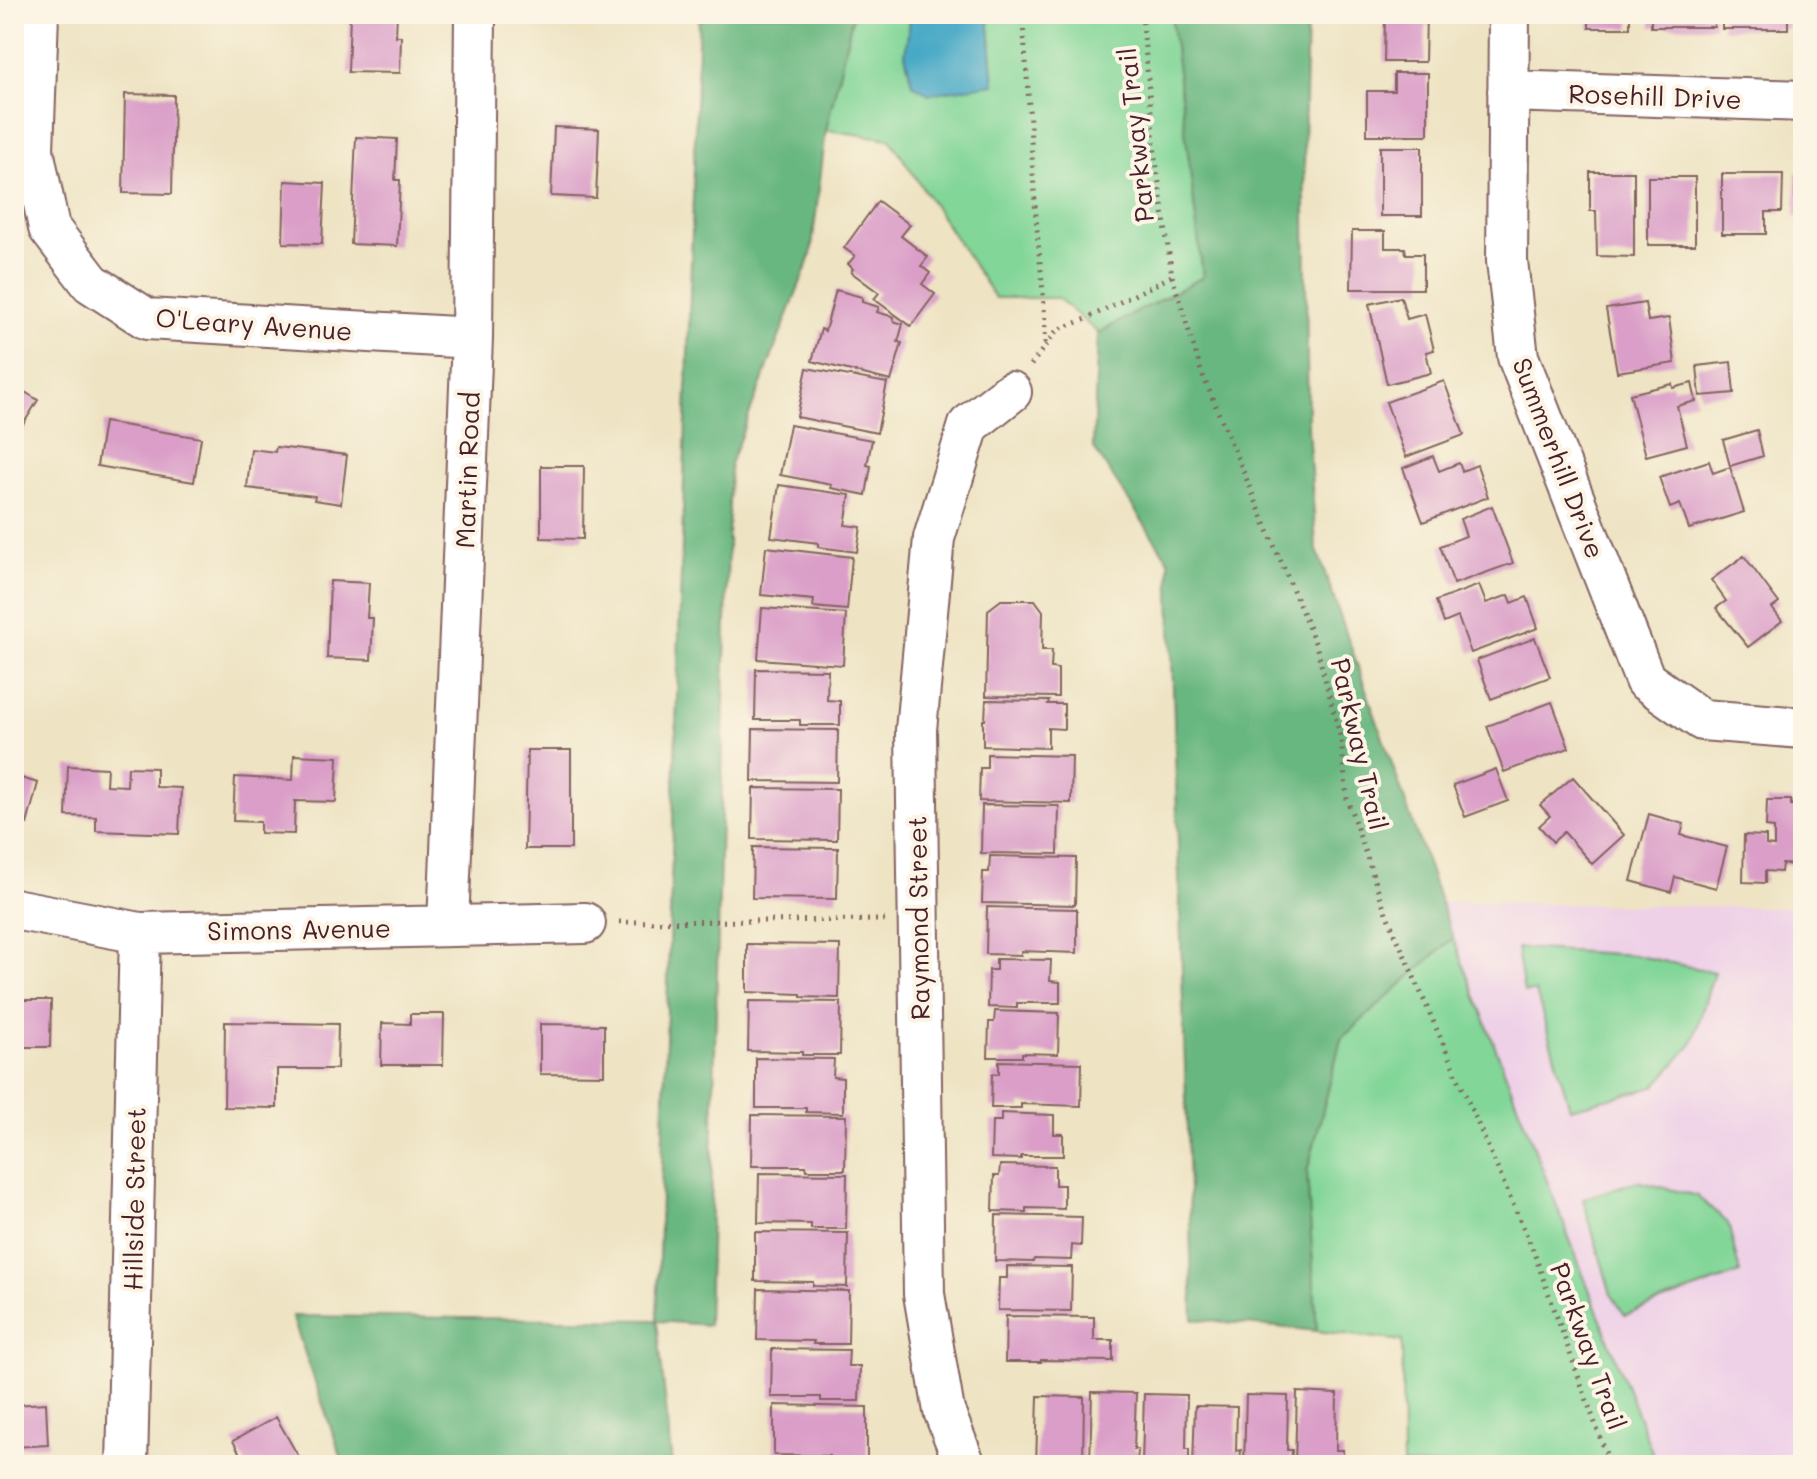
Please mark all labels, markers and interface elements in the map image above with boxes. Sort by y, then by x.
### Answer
street label: Parkway Trail [1109,46,1161,224]
street label: Rosehill Drive [1568,76,1742,116]
street label: O'Leary Avenue [154,300,354,348]
street label: Summerhill Drive [1505,353,1613,563]
street label: Martin Road [447,391,487,549]
street label: Parkway Trail [1324,655,1396,833]
street label: Raymond Street [899,815,937,1021]
street label: Simons Avenue [207,910,391,948]
street label: Hillside Street [115,1107,153,1291]
street label: Parkway Trail [1543,1258,1635,1434]

